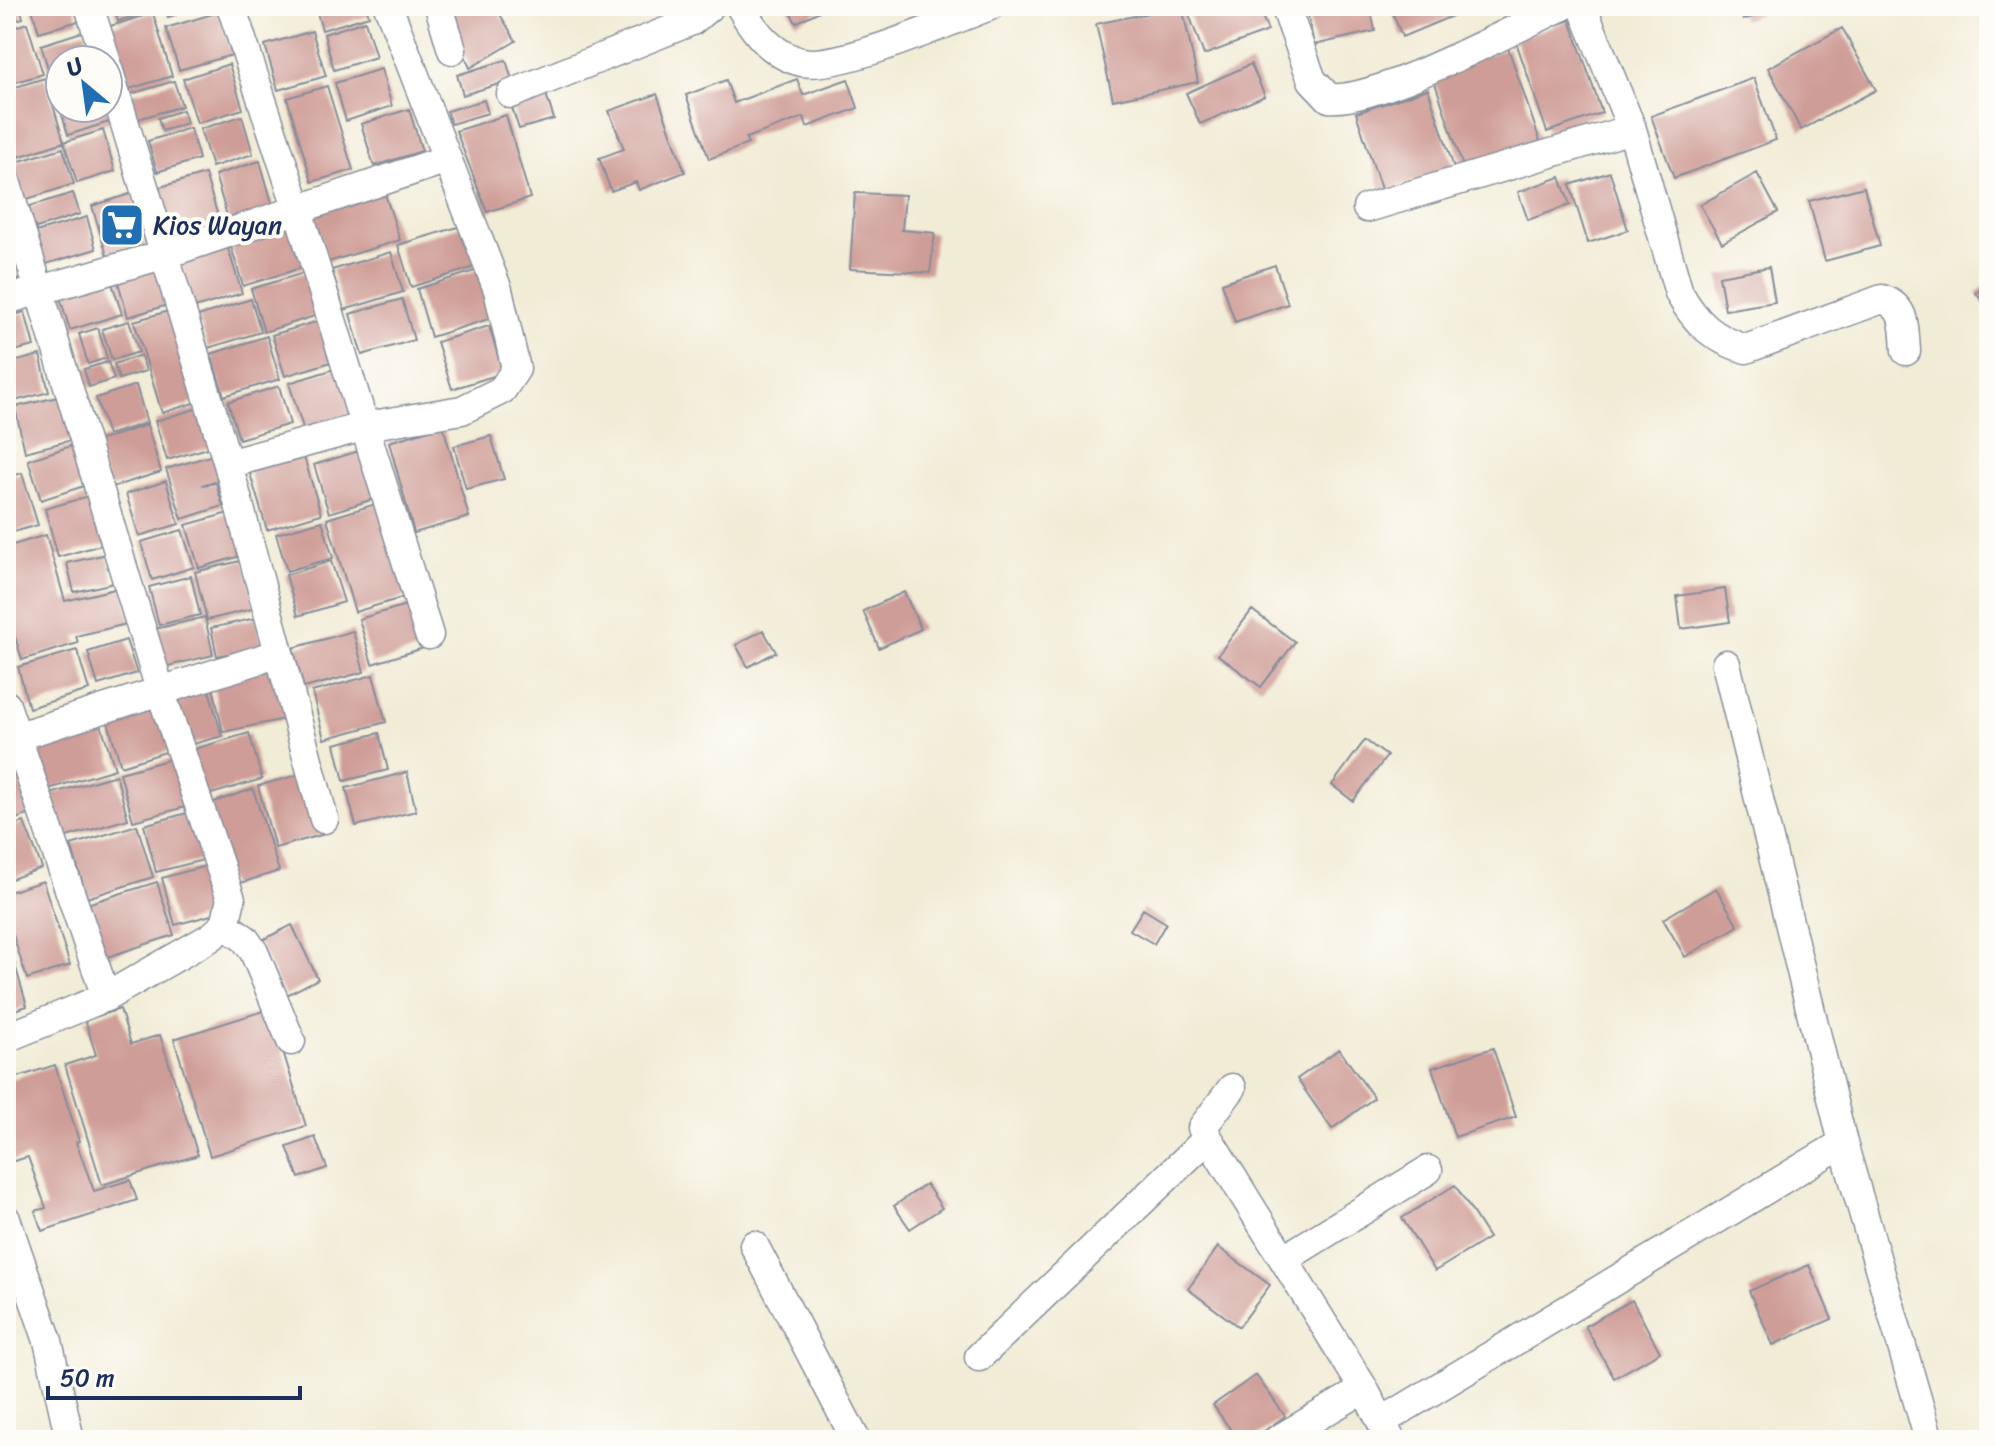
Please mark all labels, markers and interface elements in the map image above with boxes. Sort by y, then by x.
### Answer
north arrow [44,44,124,124]
text: U [59,46,92,88]
supermarket icon: Kios Wayan [98,201,146,249]
place label: Kios Wayan [153,202,282,248]
scale bar [48,1350,300,1400]
text: 50 m [60,1357,115,1399]

